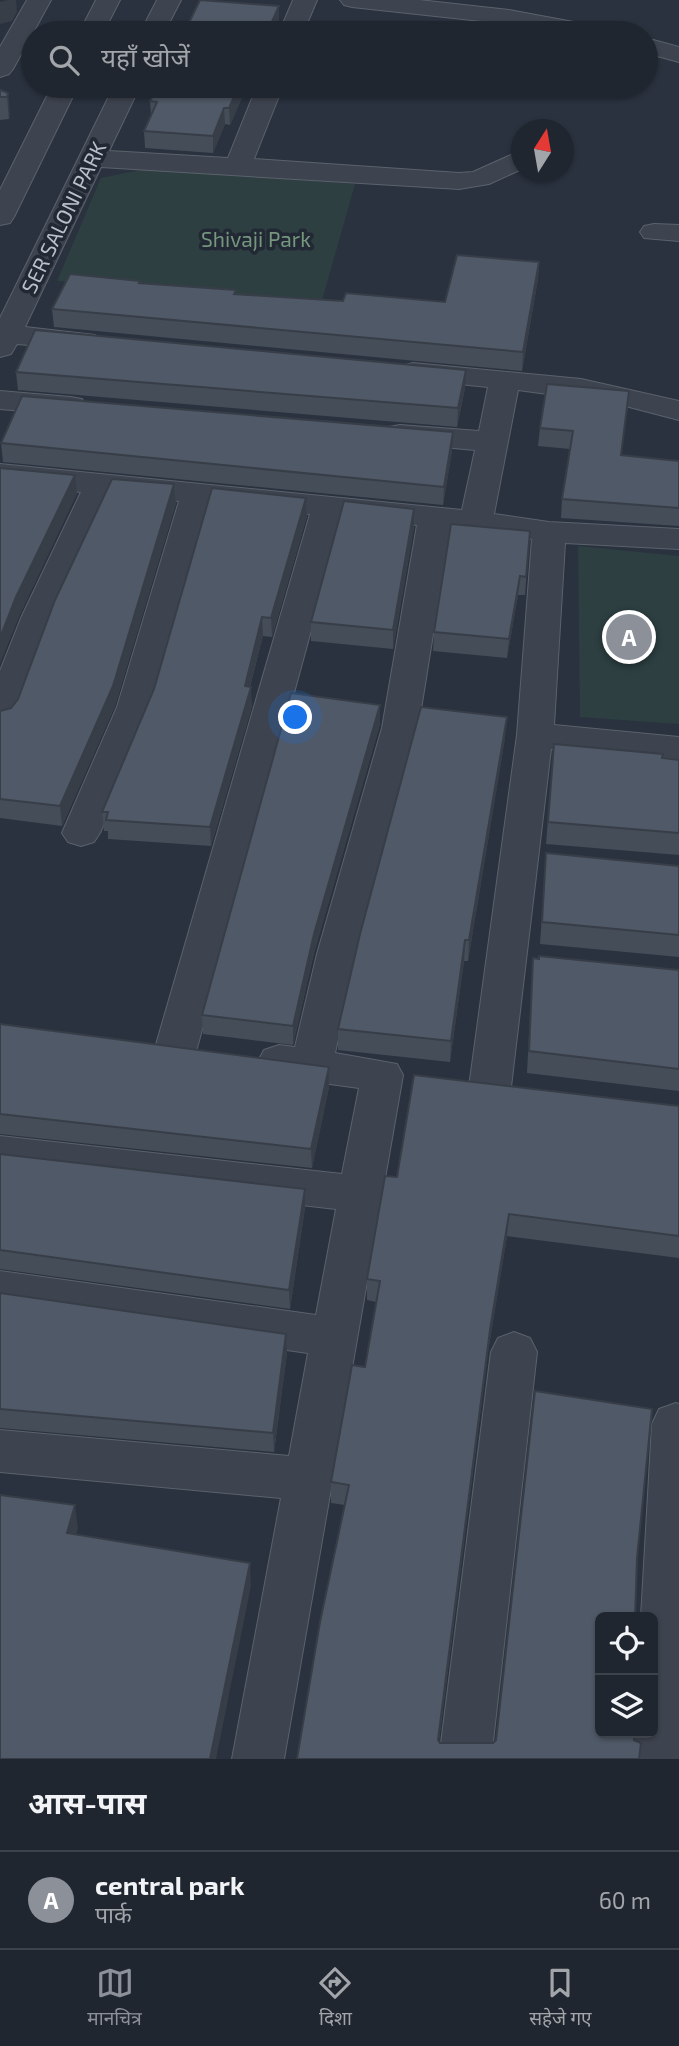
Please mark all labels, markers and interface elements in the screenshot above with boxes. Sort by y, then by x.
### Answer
search box [21,21,658,98]
icon: search [45,41,83,79]
text: यहाँ खोजें [101,41,190,72]
north arrow [511,119,574,182]
street label: SER SALONI PARK [15,137,111,297]
park label: Shivaji Park [201,226,311,252]
pin: A [606,611,652,663]
your location [278,700,312,734]
map controls [595,1612,658,1738]
button: locate [595,1612,658,1675]
button: layers [595,1675,658,1738]
text: आस-पास [28,1784,146,1820]
text: central park [95,1869,245,1900]
text: A [43,1886,59,1914]
text: 60 m [599,1886,651,1914]
text: पार्क [95,1900,132,1928]
tab: मानचित्र [87,1964,142,2033]
tab: दिशा [316,1964,354,2033]
tab: सहेजे गए [529,1964,592,2033]

